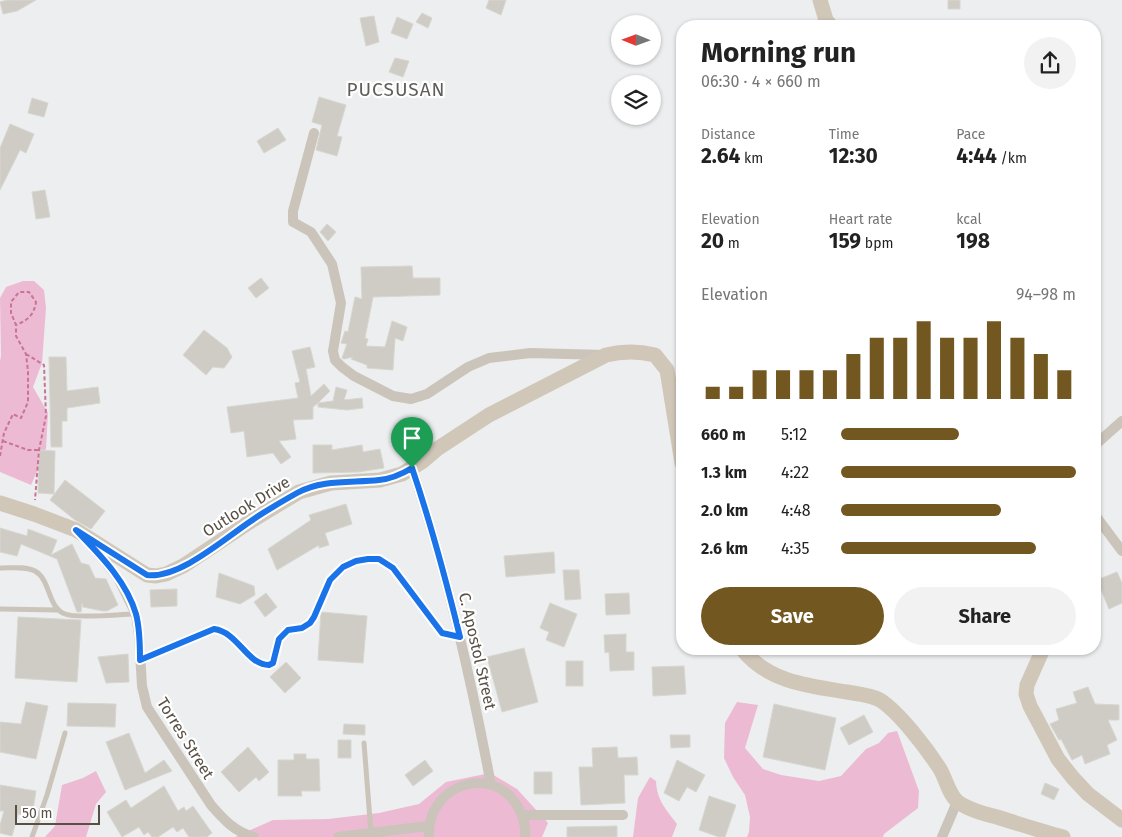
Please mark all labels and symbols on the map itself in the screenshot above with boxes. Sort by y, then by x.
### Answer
north arrow [611,15,661,65]
district label: PUCSUSAN [347,78,446,101]
pin [391,417,433,468]
street label: Outlook Drive [199,472,293,541]
street label: C. Apostol Street [455,591,500,712]
street label: Torres Street [153,694,218,783]
scale bar [15,802,100,825]

